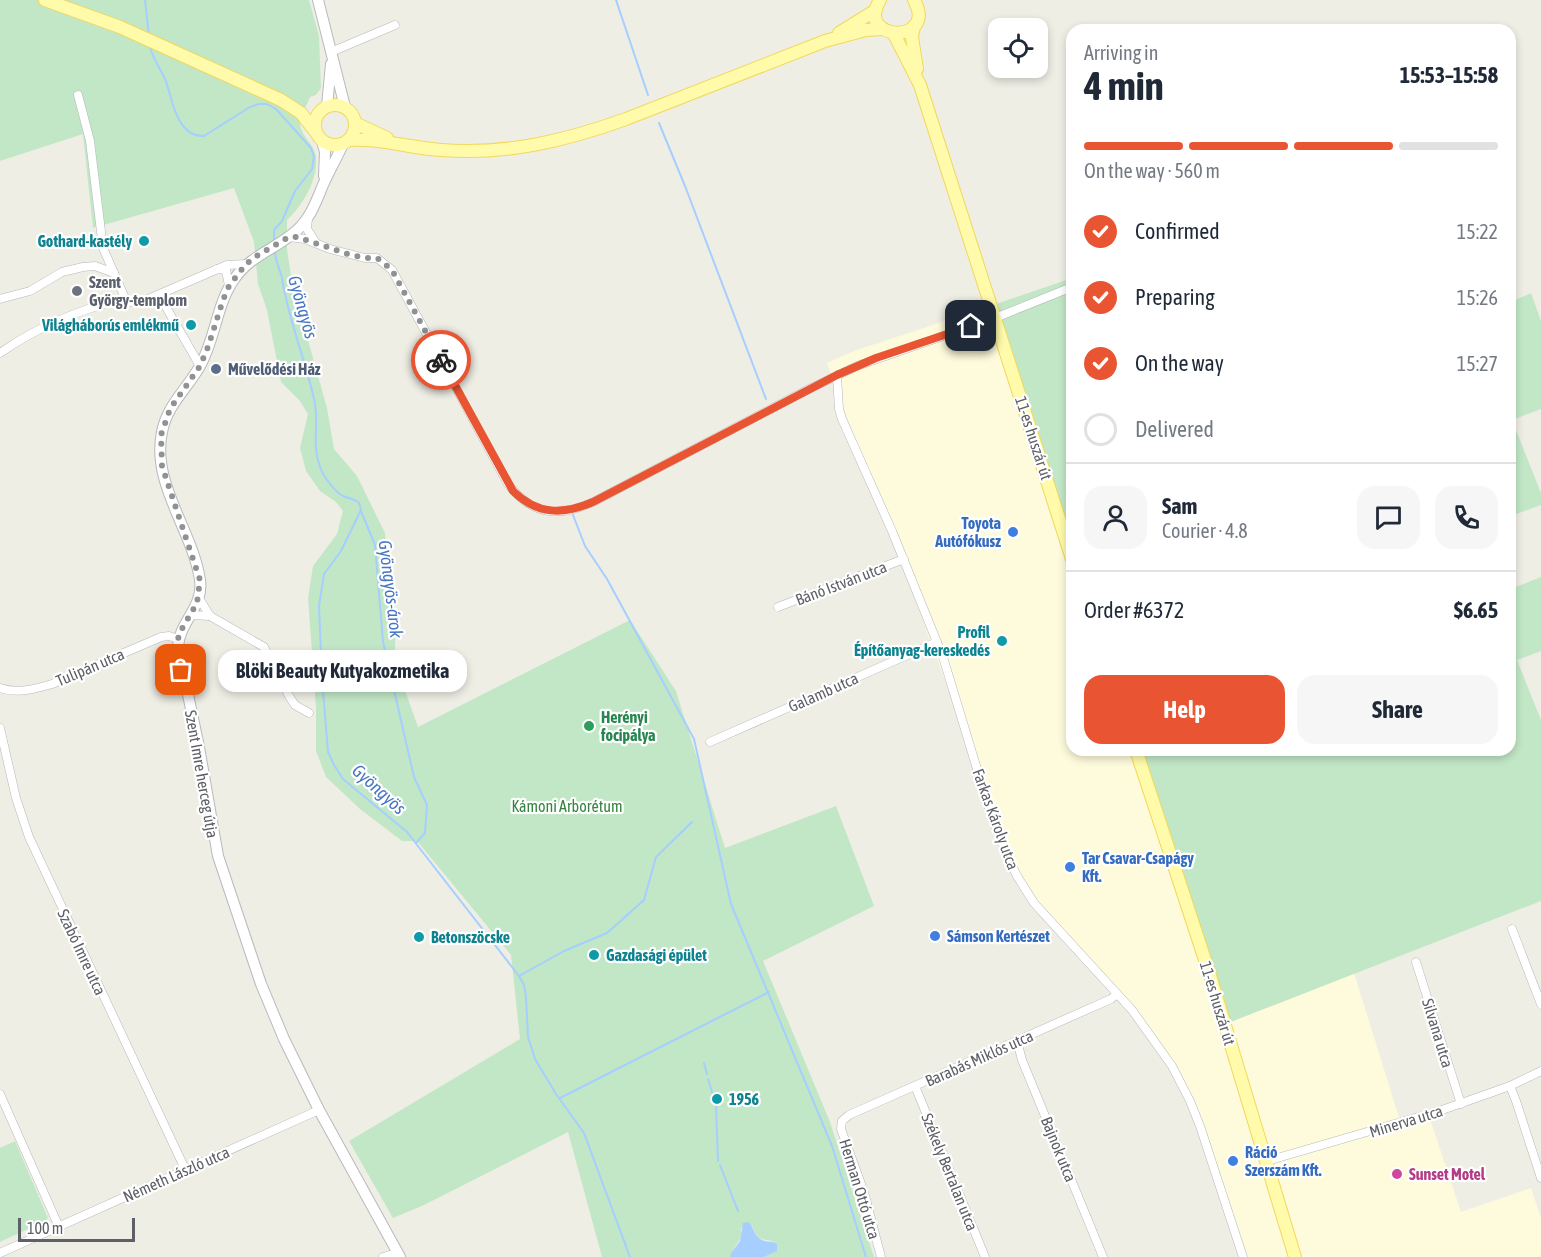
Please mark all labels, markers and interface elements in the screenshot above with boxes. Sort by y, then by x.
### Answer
map controls [988,18,1048,78]
button: locate [988,18,1048,78]
text: Arriving in [1084,41,1158,64]
text: 15:53–15:58 [1400,62,1498,88]
text: 4 min [1084,64,1164,108]
text: On the way · 560 m [1084,159,1220,182]
icon: check [1084,215,1117,248]
text: Confirmed [1135,218,1220,244]
text: 15:22 [1457,220,1498,243]
place label: Gothard-kastély [37,232,132,250]
marker: Gothard-kastély [137,234,151,248]
place label: Szent György-templom [89,273,187,309]
water label: Gyöngyös [284,273,322,341]
icon: check [1084,281,1117,314]
marker: Szent György-templom [70,284,84,298]
text: Preparing [1135,284,1215,310]
text: 15:26 [1457,286,1498,309]
pin [945,300,996,351]
icon: home [954,309,987,342]
place label: Világháborús emlékmű [41,316,179,334]
marker: Világháborús emlékmű [184,318,198,332]
courier [411,330,471,390]
icon: bike [425,344,458,377]
icon: check [1084,347,1117,380]
text: On the way [1135,350,1224,376]
text: 15:27 [1457,352,1498,375]
place label: Művelődési Ház [228,360,321,378]
marker: Művelődési Ház [209,362,223,376]
street label: 11-es huszár út [1012,394,1056,482]
text: Delivered [1135,416,1214,442]
button: person [1084,486,1147,549]
button: chat [1357,486,1420,549]
button: phone [1435,486,1498,549]
text: Sam [1162,493,1197,519]
place label: Toyota Autófókusz [934,514,1001,550]
text: Courier · 4.8 [1162,519,1248,542]
marker: Toyota Autófókusz [1006,525,1020,539]
water label: Gyöngyös-árok [375,539,408,640]
street label: Bánó István utca [793,557,889,609]
text: Order #6372 [1084,597,1184,623]
text: $6.65 [1454,597,1498,623]
place label: Profil Építőanyag-kereskedés [854,623,991,659]
marker: Profil Építőanyag-kereskedés [995,634,1009,648]
pin [155,644,206,695]
street label: Tulipán utca [53,645,127,690]
callout: Blöki Beauty Kutyakozmetika [217,649,466,691]
icon: bag [164,653,197,686]
text: Blöki Beauty Kutyakozmetika [236,659,449,682]
street label: Galamb utca [785,669,861,715]
button: Help [1084,675,1285,744]
button: Share [1297,675,1498,744]
place label: Herényi focipálya [600,708,656,744]
street label: Szent Imre herceg útja [181,709,222,839]
marker: Herényi focipálya [582,719,596,733]
water label: Gyöngyös [348,760,410,818]
street label: Farkas Károly utca [968,766,1023,872]
park label: Kámoni Arborétum [511,797,623,815]
place label: Tar Csavar-Csapágy Kft. [1082,849,1194,885]
marker: Tar Csavar-Csapágy Kft. [1063,860,1077,874]
street label: Szabó Imre utca [54,906,110,998]
place label: Sámson Kertészet [947,927,1050,945]
place label: Betonszöcske [431,928,510,946]
marker: Sámson Kertészet [928,929,942,943]
marker: Betonszöcske [412,930,426,944]
place label: Gazdasági épület [606,946,707,964]
marker: Gazdasági épület [587,948,601,962]
street label: 11-es huszár út [1197,959,1239,1048]
street label: Silvana utca [1419,996,1457,1070]
street label: Barabás Miklós utca [922,1026,1036,1090]
place label: 1956 [729,1090,760,1108]
marker: 1956 [710,1092,724,1106]
street label: Minerva utca [1367,1101,1445,1141]
street label: Székely Bertalan utca [917,1111,982,1234]
street label: Bajnok utca [1037,1114,1080,1185]
street label: Herman Ottó utca [836,1137,884,1241]
street label: Németh László utca [120,1143,232,1205]
place label: Ráció Szerszám Kft. [1245,1143,1322,1179]
marker: Ráció Szerszám Kft. [1226,1154,1240,1168]
place label: Sunset Motel [1409,1165,1486,1183]
marker: Sunset Motel [1390,1167,1404,1181]
scale bar [18,1215,135,1242]
text: 100 m [27,1219,63,1237]

